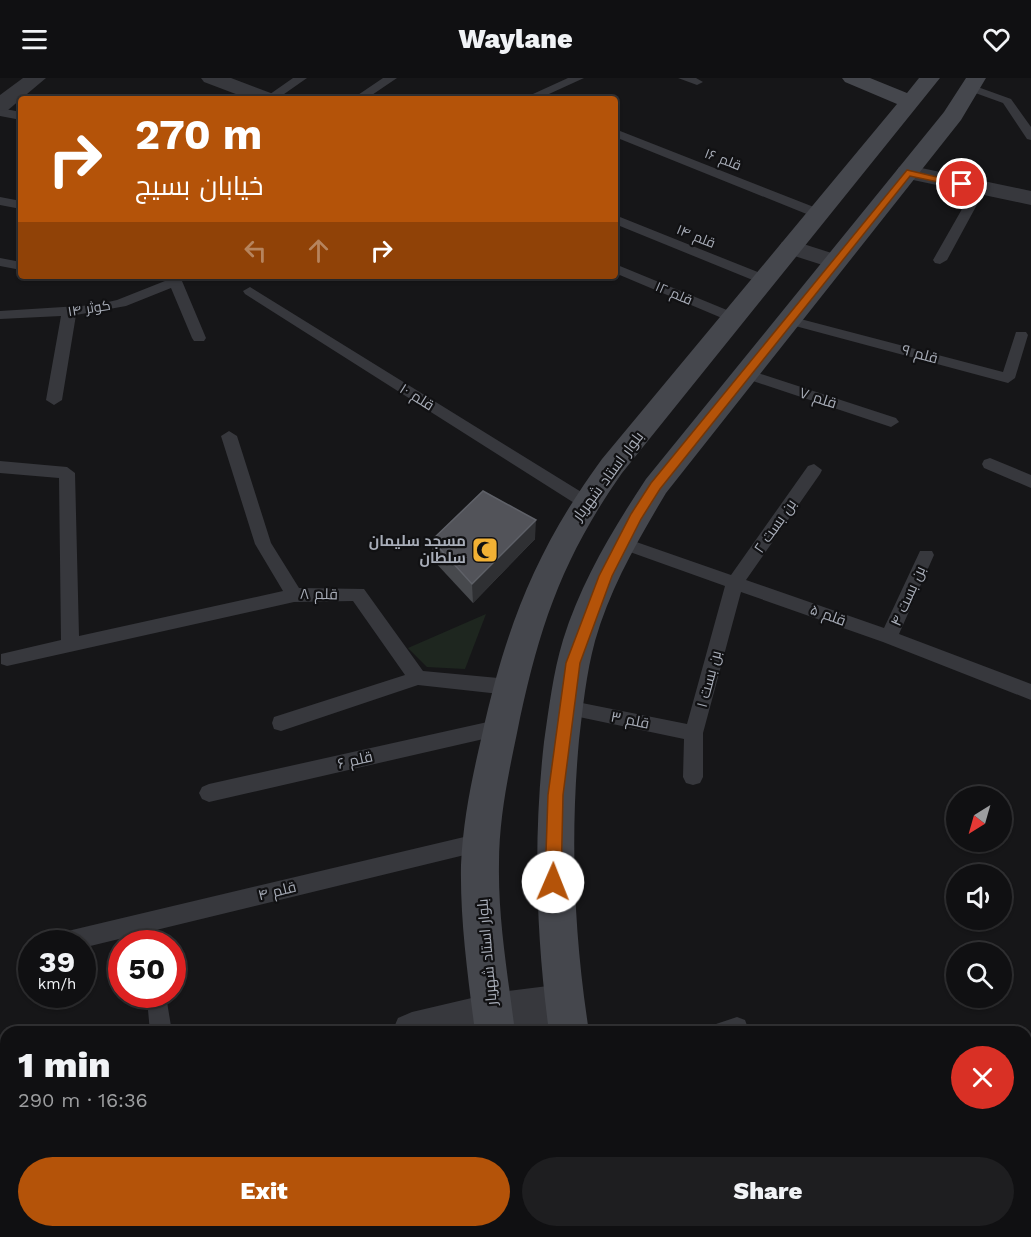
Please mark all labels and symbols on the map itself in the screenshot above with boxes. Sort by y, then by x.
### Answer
street label: قلم ۱۶ [702,145,744,175]
pin [936,158,987,209]
street label: قلم ۱۴ [674,221,718,253]
street label: قلم ۱۲ [652,278,695,310]
street label: کوثر ۱۴ [66,297,112,319]
street label: قلم ۹ [900,341,940,368]
street label: قلم ۱۰ [396,380,438,415]
street label: قلم ۷ [797,384,839,413]
street label: بلوار استاد شهریار [568,428,648,526]
street label: بن بست ۲ [750,496,801,557]
place label: مسجد سلیمان سلطان [369,532,466,567]
mosque icon: مسجد سلیمان سلطان [470,535,500,565]
street label: بن بست ۴ [887,563,930,629]
street label: قلم ۸ [300,585,338,604]
street label: قلم ۵ [807,600,848,631]
street label: بن بست ۱ [693,648,726,710]
street label: قلم ۳ [609,707,651,734]
street label: قلم ۶ [335,747,375,774]
north arrow [946,786,1012,852]
position arrow [521,850,585,914]
street label: قلم ۴ [256,878,298,905]
street label: بلوار استاد شهریار [473,898,502,1007]
speed limit sign: 50 [108,930,186,1008]

